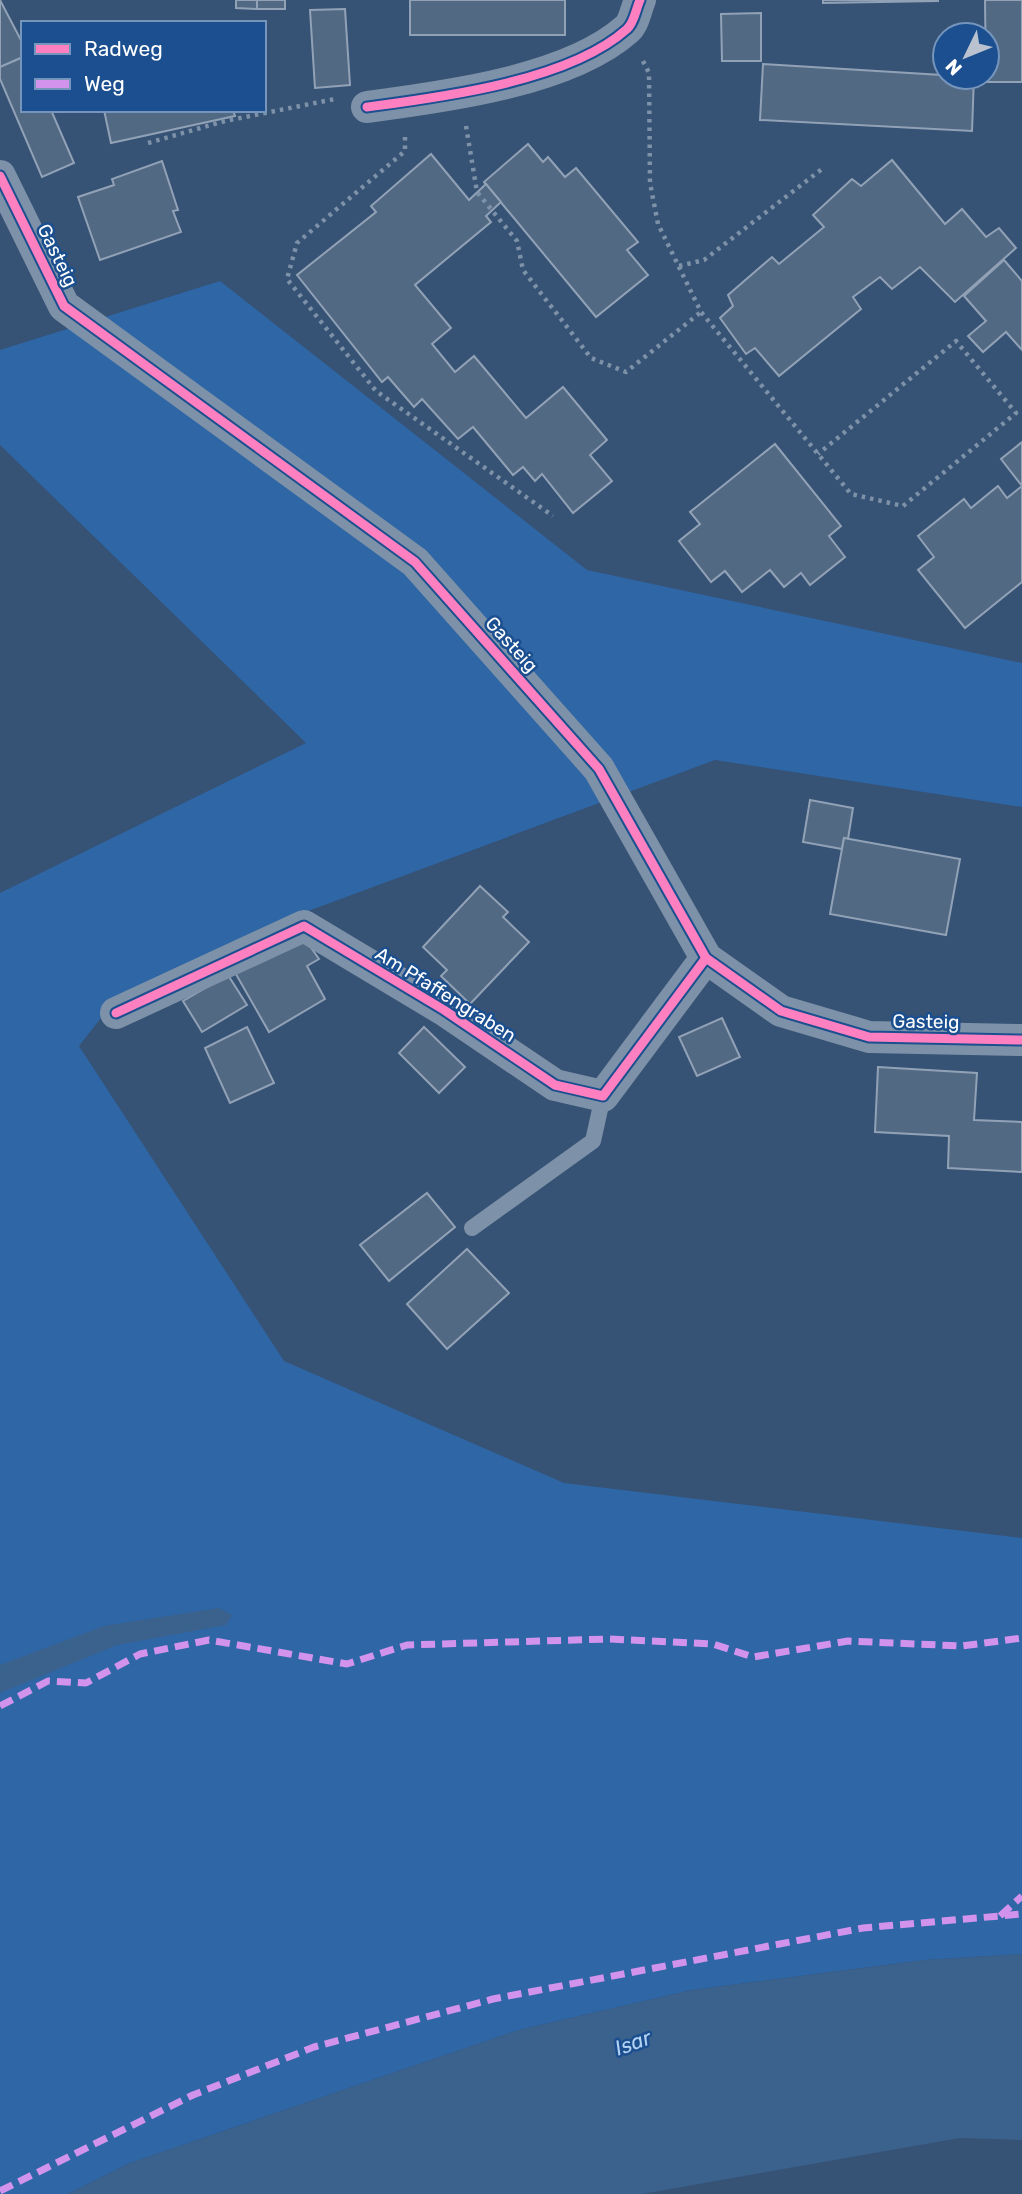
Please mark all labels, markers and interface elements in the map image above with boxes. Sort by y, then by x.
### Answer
legend [21,21,266,112]
north arrow [931,21,1001,91]
text: Radweg [84,36,163,61]
text: N [941,54,967,80]
text: Weg [84,71,125,96]
street label: Gasteig [33,220,83,290]
street label: Gasteig [481,612,543,677]
street label: Am Pfaffengraben [371,942,520,1047]
street label: Gasteig [892,1009,960,1034]
water label: Isar [611,2024,655,2061]

